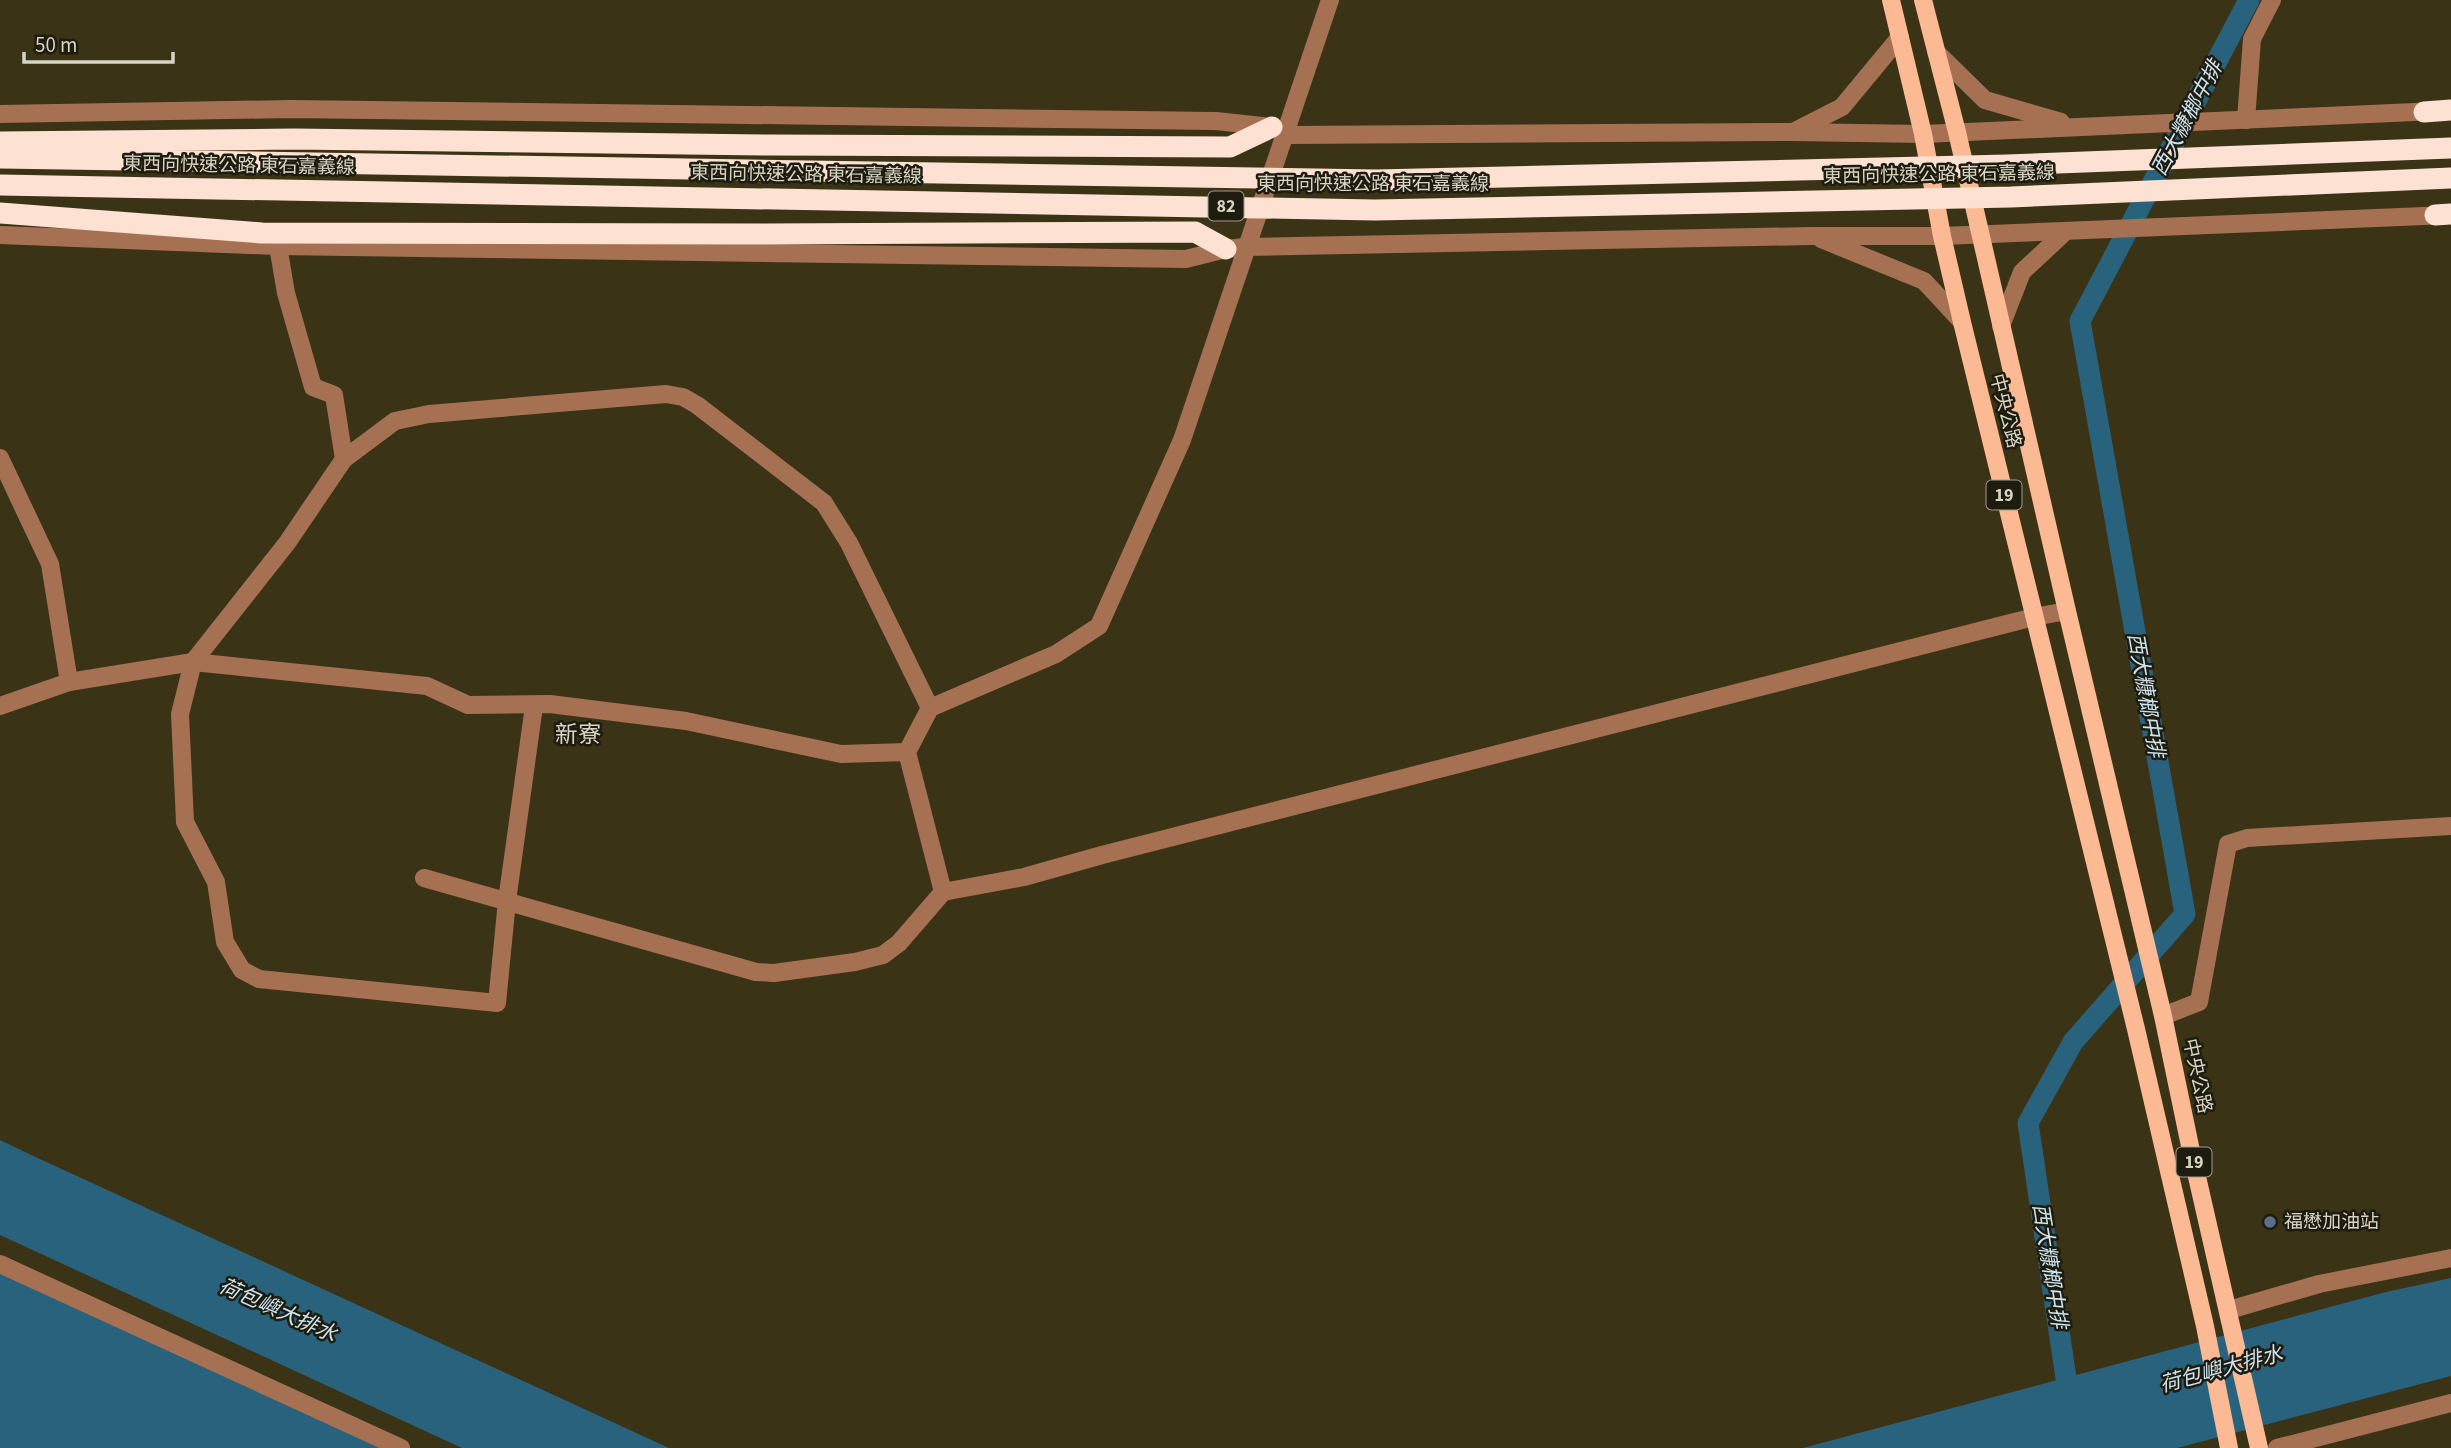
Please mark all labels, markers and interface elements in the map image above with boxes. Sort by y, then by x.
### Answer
scale bar [24,21,173,65]
text: 50 m [35,30,77,60]
water label: 西大糠榔中排 [2144,53,2231,181]
street label: 東西向快速公路 東石嘉義線 [123,150,355,182]
street label: 東西向快速公路 東石嘉義線 [690,159,922,191]
street label: 東西向快速公路 東石嘉義線 [1823,159,2055,191]
street label: 東西向快速公路 東石嘉義線 [1257,171,1489,198]
road number: 82 [1208,191,1244,220]
street label: 中央公路 [1983,371,2027,451]
road number: 19 [1986,480,2022,509]
water label: 西大糠榔中排 [2120,630,2172,763]
district label: 新寮 [555,718,601,751]
street label: 中央公路 [2176,1036,2218,1116]
road number: 19 [2176,1148,2212,1176]
water label: 西大糠榔中排 [2025,1201,2075,1334]
place label: 福懋加油站 [2284,1209,2379,1236]
marker: 福懋加油站 [2262,1214,2278,1230]
water label: 荷包嶼大排水 [214,1271,343,1350]
water label: 荷包嶼大排水 [2156,1338,2287,1400]

